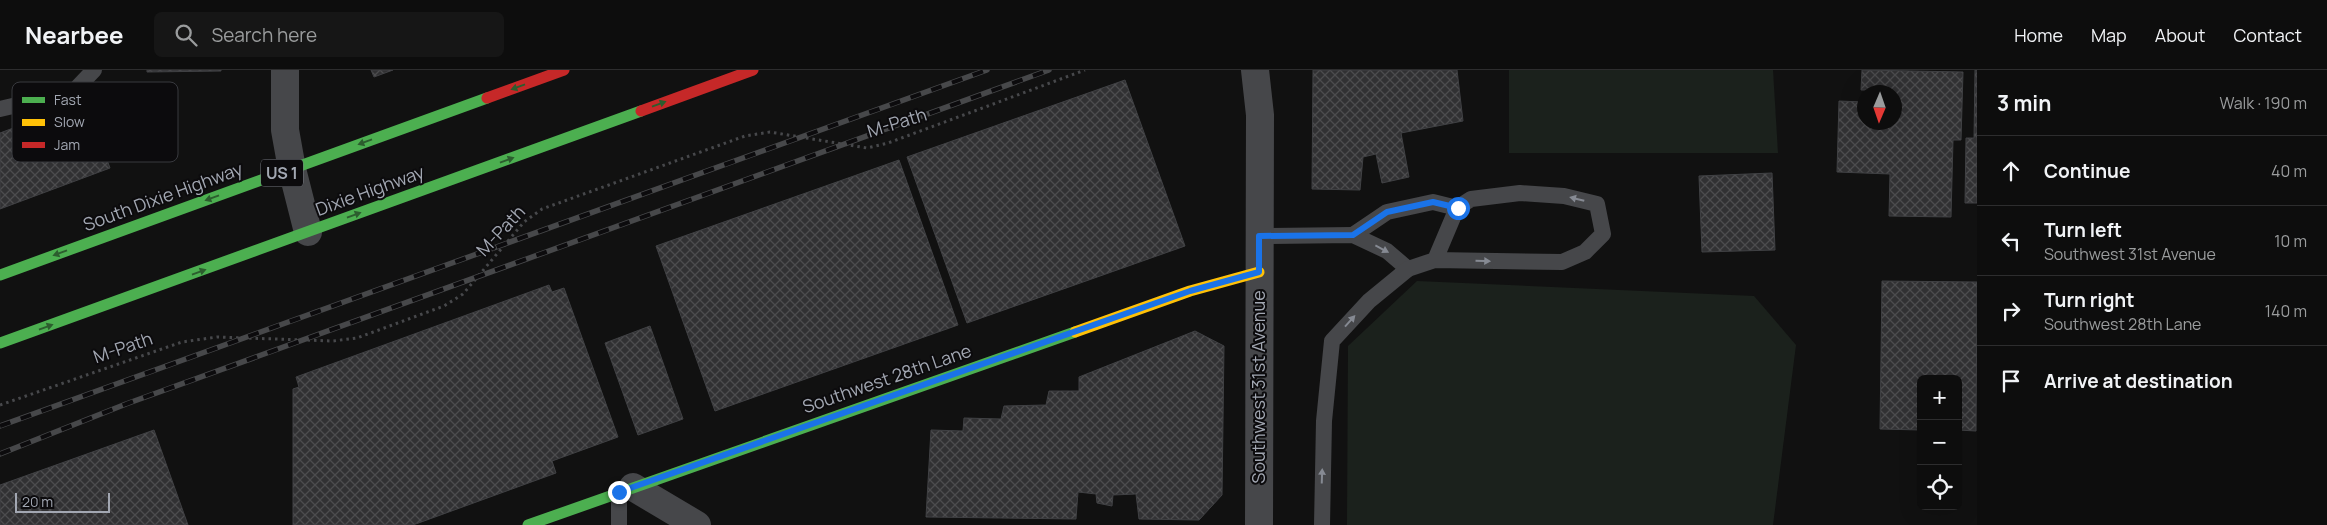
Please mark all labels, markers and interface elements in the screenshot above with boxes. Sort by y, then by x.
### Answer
search box [154,12,504,57]
text: Nearbee [25,18,124,51]
icon: search [172,21,200,49]
text: Search here [212,22,317,48]
text: Home [2014,23,2063,47]
text: Map [2091,23,2127,47]
text: About [2155,23,2205,47]
text: Contact [2233,23,2302,47]
legend [12,82,178,162]
one-way arrow [510,83,525,91]
north arrow [1857,85,1902,130]
text: 3 min [1997,89,2051,117]
text: Fast [54,90,82,109]
text: Walk · 190 m [2219,92,2307,114]
one-way arrow [652,100,667,108]
street label: M-Path [864,102,929,142]
text: Slow [54,112,85,131]
text: Jam [54,135,80,154]
one-way arrow [357,138,372,146]
street label: South Dixie Highway [80,156,246,236]
one-way arrow [499,156,514,163]
icon: ahead [1997,157,2025,185]
text: Continue [2044,158,2130,184]
street label: Dixie Highway [312,159,428,221]
road number: US 1 [261,160,303,186]
text: 40 m [2271,160,2307,182]
one-way arrow [205,195,220,202]
one-way arrow [1569,195,1584,203]
route start [1447,197,1470,220]
street label: M-Path [471,200,530,261]
one-way arrow [347,211,362,219]
text: Turn left [2044,217,2122,243]
icon: left [1997,227,2025,255]
text: 10 m [2274,230,2307,252]
text: Southwest 31st Avenue [2044,243,2216,265]
one-way arrow [1375,245,1390,253]
one-way arrow [52,250,67,257]
one-way arrow [1476,257,1492,265]
one-way arrow [191,268,206,275]
text: Turn right [2044,287,2134,313]
street label: Southwest 31st Avenue [1246,290,1270,484]
icon: right [1997,297,2025,325]
text: 140 m [2265,300,2307,322]
text: Southwest 28th Lane [2044,313,2201,335]
one-way arrow [1345,315,1356,328]
one-way arrow [39,323,54,331]
street label: M-Path [90,326,155,368]
street label: Southwest 28th Lane [799,338,974,418]
icon: arrive [1997,367,2025,395]
text: Arrive at destination [2044,368,2233,394]
map controls [1917,375,1962,510]
button: + [1917,375,1962,420]
button: − [1917,420,1962,465]
button: locate [1917,465,1962,510]
one-way arrow [1319,468,1327,484]
route end [608,481,631,504]
scale bar [15,490,110,513]
text: 20 m [22,492,53,511]

